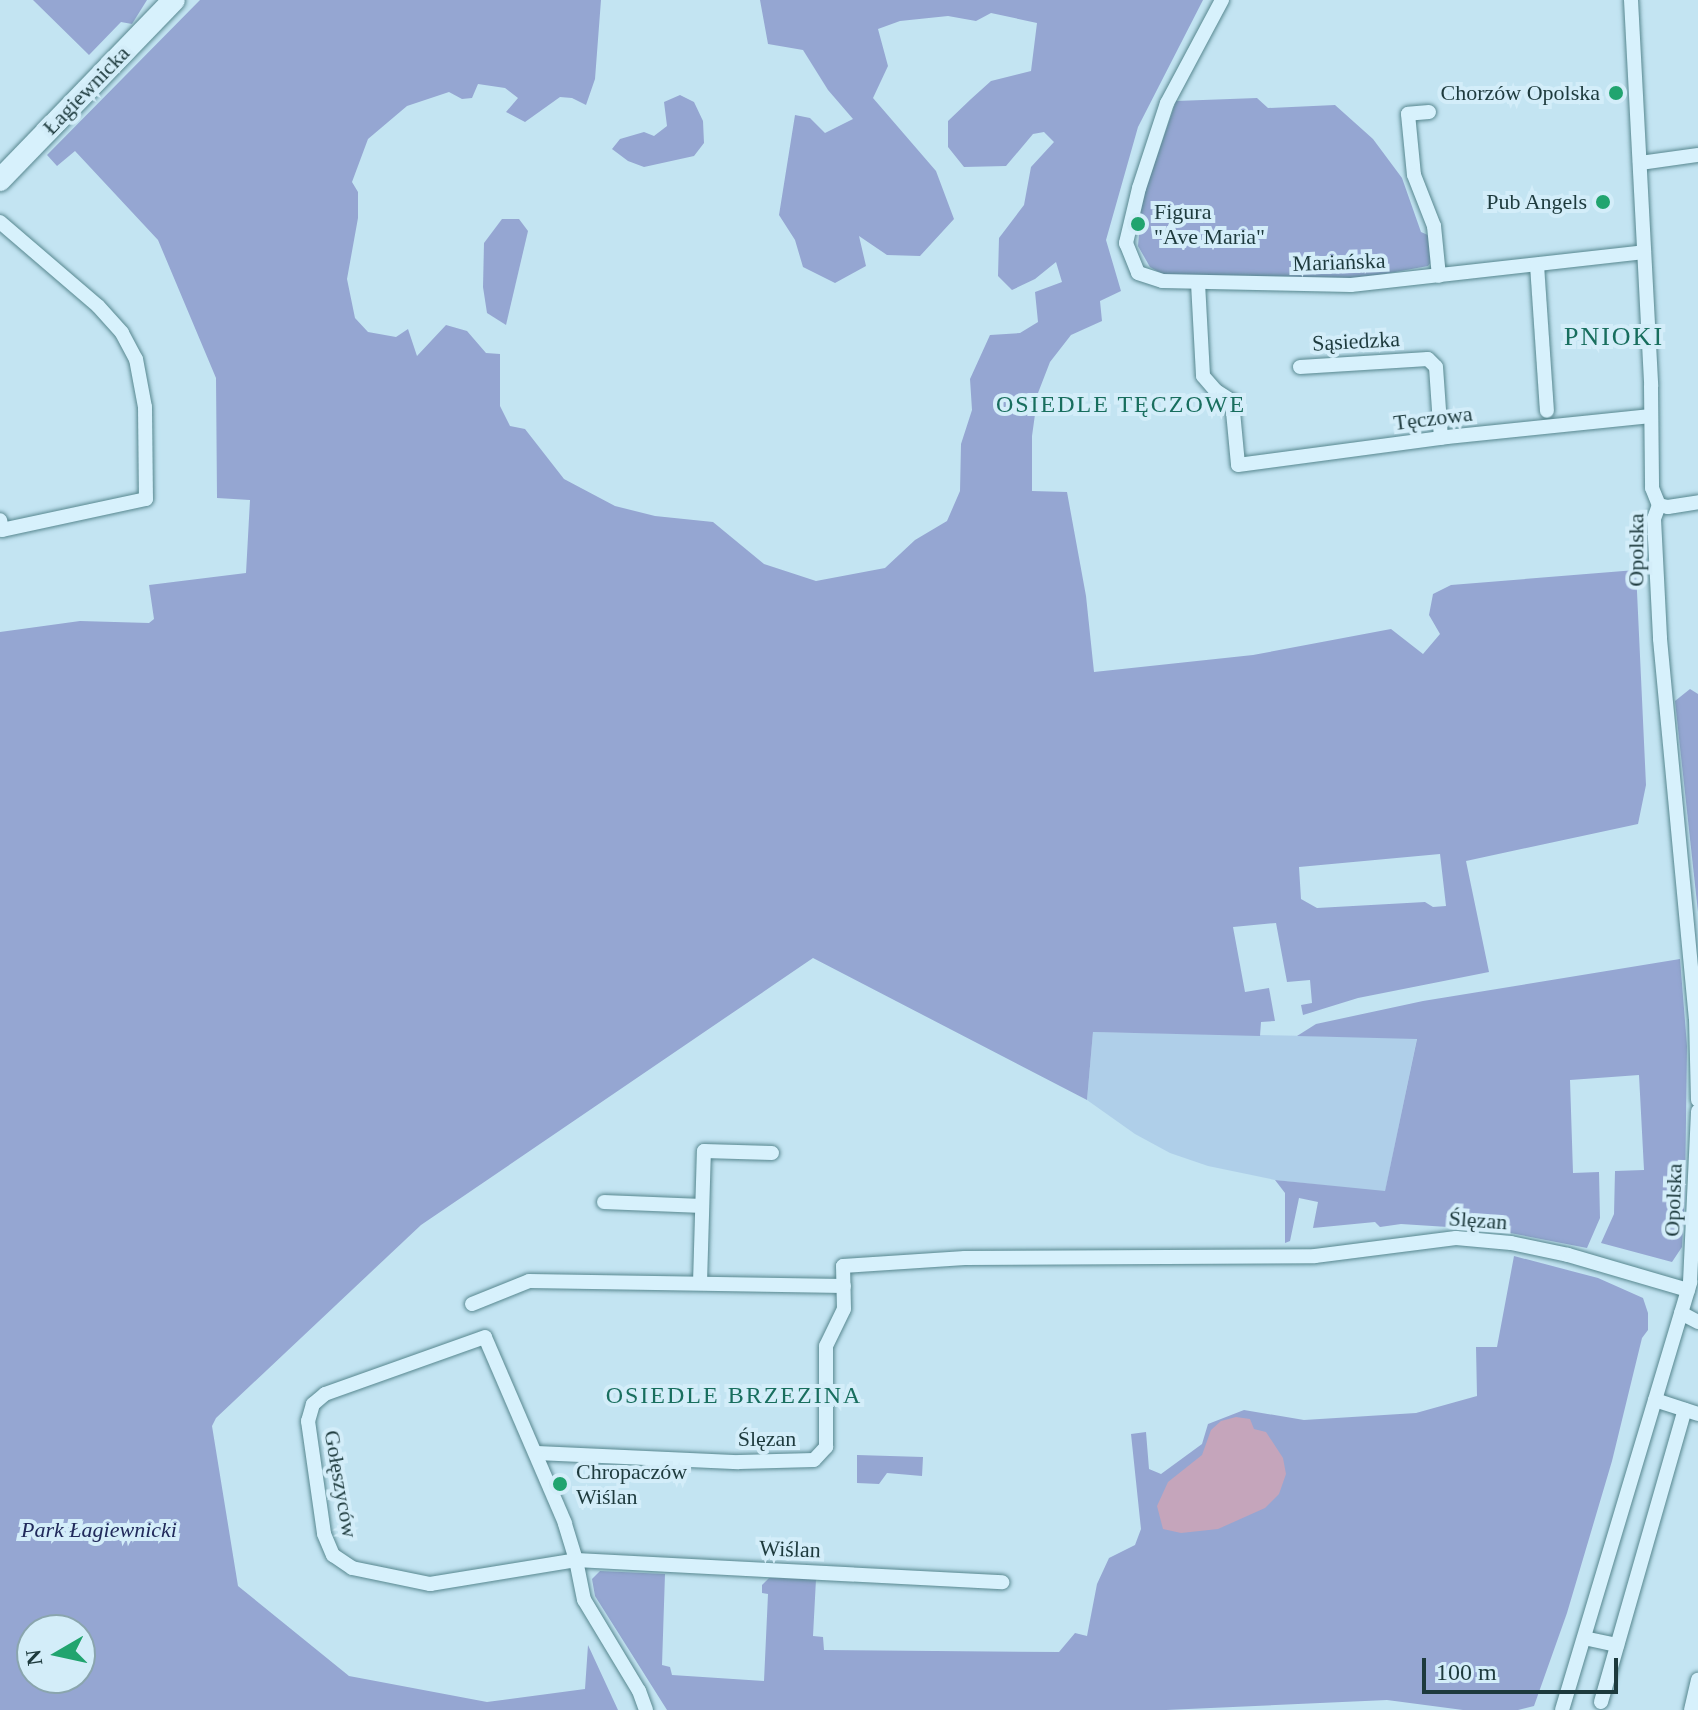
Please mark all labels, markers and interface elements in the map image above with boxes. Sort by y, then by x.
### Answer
street label: Łagiewnicka [37,40,135,140]
place label: Chorzów Opolska [1441,80,1600,106]
marker: Chorzów Opolska [1607,84,1625,102]
place label: Pub Angels [1485,189,1587,215]
marker: Pub Angels [1594,193,1612,211]
place label: Figura "Ave Maria" [1154,198,1265,250]
marker: Figura "Ave Maria" [1129,215,1147,233]
street label: Mariańska [1292,247,1386,277]
district label: PNIOKI [1564,321,1664,353]
street label: Sąsiedzka [1311,326,1401,356]
district label: OSIEDLE TĘCZOWE [996,391,1246,419]
street label: Tęczowa [1392,400,1474,436]
street label: Opolska [1623,513,1649,587]
street label: Opolska [1659,1163,1687,1237]
street label: Ślęzan [1448,1205,1508,1235]
district label: OSIEDLE BRZEZINA [606,1382,862,1410]
street label: Ślęzan [738,1426,796,1452]
street label: Gołęszyców [319,1428,363,1540]
place label: Chropaczów Wiślan [576,1458,687,1510]
marker: Chropaczów Wiślan [551,1475,569,1493]
park label: Park Łagiewnicki [21,1517,177,1543]
street label: Wiślan [759,1535,821,1563]
north arrow [16,1614,96,1694]
scale bar [1426,1642,1622,1692]
text: N [20,1648,47,1667]
text: 100 m [1436,1659,1497,1685]

